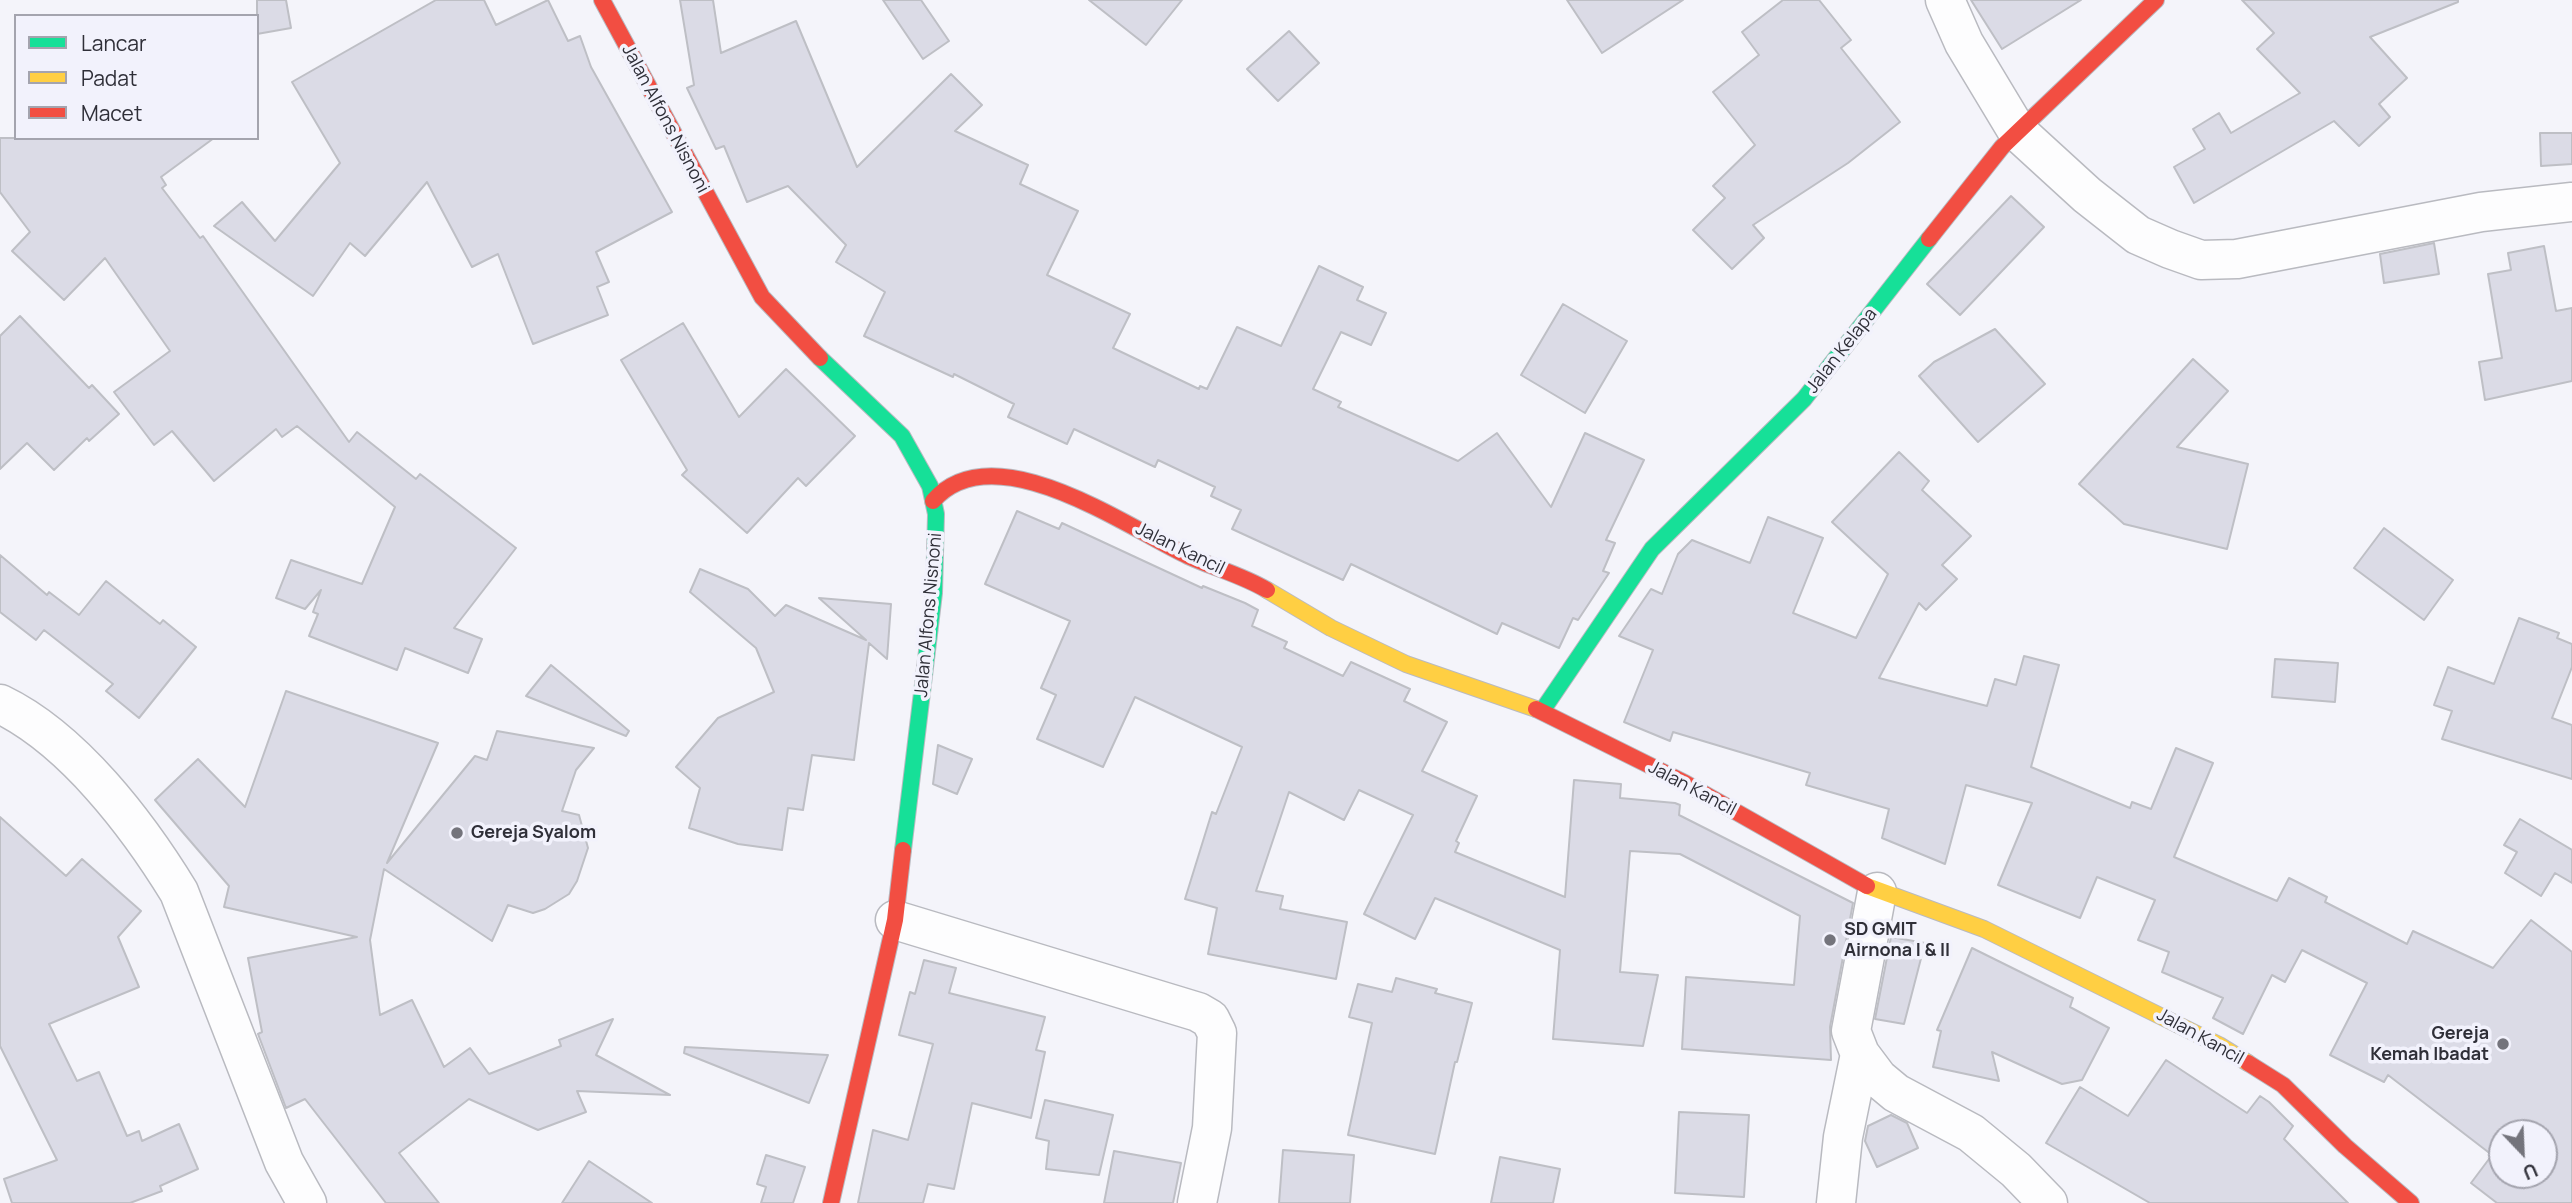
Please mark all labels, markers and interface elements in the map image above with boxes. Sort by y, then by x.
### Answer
legend [14,14,259,140]
text: Lancar [81,29,147,57]
street label: Jalan Alfons Nisnoni [617,41,713,197]
text: Padat [81,64,137,92]
text: Macet [81,99,142,127]
street label: Jalan Kelapa [1802,304,1882,398]
street label: Jalan Kancil [1132,518,1228,580]
street label: Jalan Alfons Nisnoni [911,532,947,698]
street label: Jalan Kancil [1644,757,1740,821]
place label: Gereja Syalom [471,822,596,844]
marker: Gereja Syalom [449,825,465,841]
place label: SD GMIT Airnona I & II [1844,919,1950,962]
marker: SD GMIT Airnona I & II [1822,932,1838,948]
street label: Jalan Kancil [2153,1004,2247,1070]
place label: Gereja Kemah Ibadat [2370,1023,2489,1066]
marker: Gereja Kemah Ibadat [2495,1036,2511,1052]
north arrow [2488,1119,2558,1189]
text: U [2519,1157,2542,1186]

